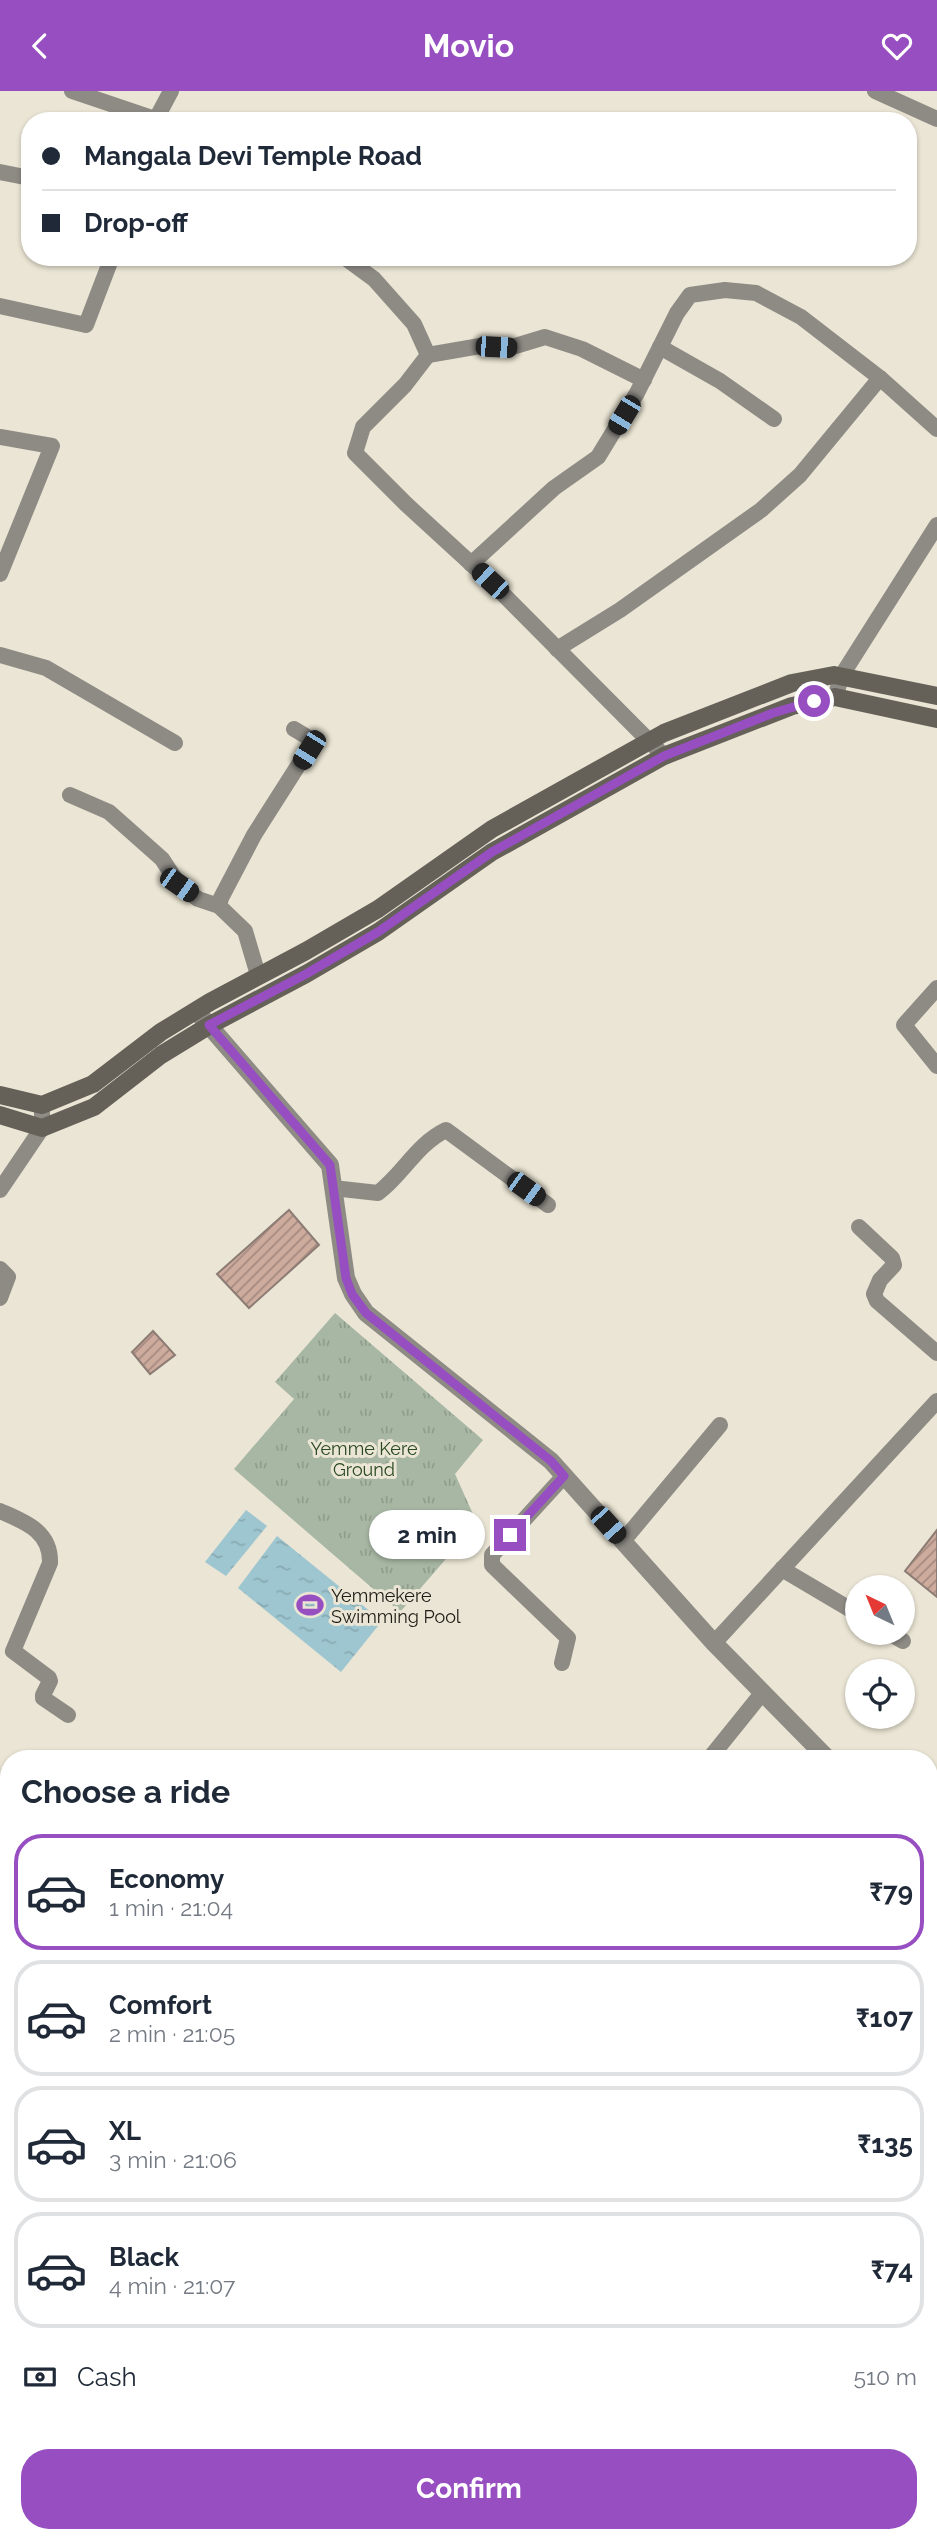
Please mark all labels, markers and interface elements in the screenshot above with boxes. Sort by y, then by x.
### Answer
icon: back [21,27,59,65]
text: Movio [423,27,514,64]
icon: heart [878,27,916,65]
text: Mangala Devi Temple Road [84,141,422,171]
text: Drop-off [84,208,188,238]
car [475,335,518,359]
car [605,392,644,438]
car [468,559,513,603]
route start [798,685,830,717]
car [289,727,330,773]
car [156,864,203,906]
car [503,1168,550,1210]
park label: Yemme Kere Ground [310,1438,418,1480]
car [587,1502,630,1548]
callout: 2 min [370,1511,486,1559]
route end [494,1519,526,1551]
text: 2 min [397,1521,457,1548]
north arrow [845,1575,915,1645]
map controls [845,1575,915,1729]
place label: Yemmekere Swimming Pool [331,1585,461,1627]
sports icon: Yemmekere Swimming Pool [295,1590,325,1620]
button: locate [845,1659,915,1729]
text: Choose a ride [21,1773,230,1810]
icon: car [25,1861,88,1924]
text: Economy [109,1864,224,1894]
text: ₹79 [869,1877,913,1907]
text: 1 min · 21:04 [109,1894,233,1921]
icon: car [25,1987,88,2050]
text: Comfort [109,1990,212,2020]
text: ₹107 [856,2003,913,2033]
text: 2 min · 21:05 [109,2020,235,2047]
icon: car [25,2113,88,2176]
text: XL [109,2116,141,2146]
text: ₹135 [857,2129,913,2159]
text: 3 min · 21:06 [109,2146,237,2173]
icon: car [25,2239,88,2302]
text: Black [109,2242,179,2272]
text: ₹74 [871,2255,913,2285]
text: 4 min · 21:07 [109,2272,235,2299]
icon: cash [21,2358,59,2396]
text: Cash [77,2362,137,2392]
text: 510 m [854,2363,917,2390]
button: Confirm [21,2449,917,2529]

